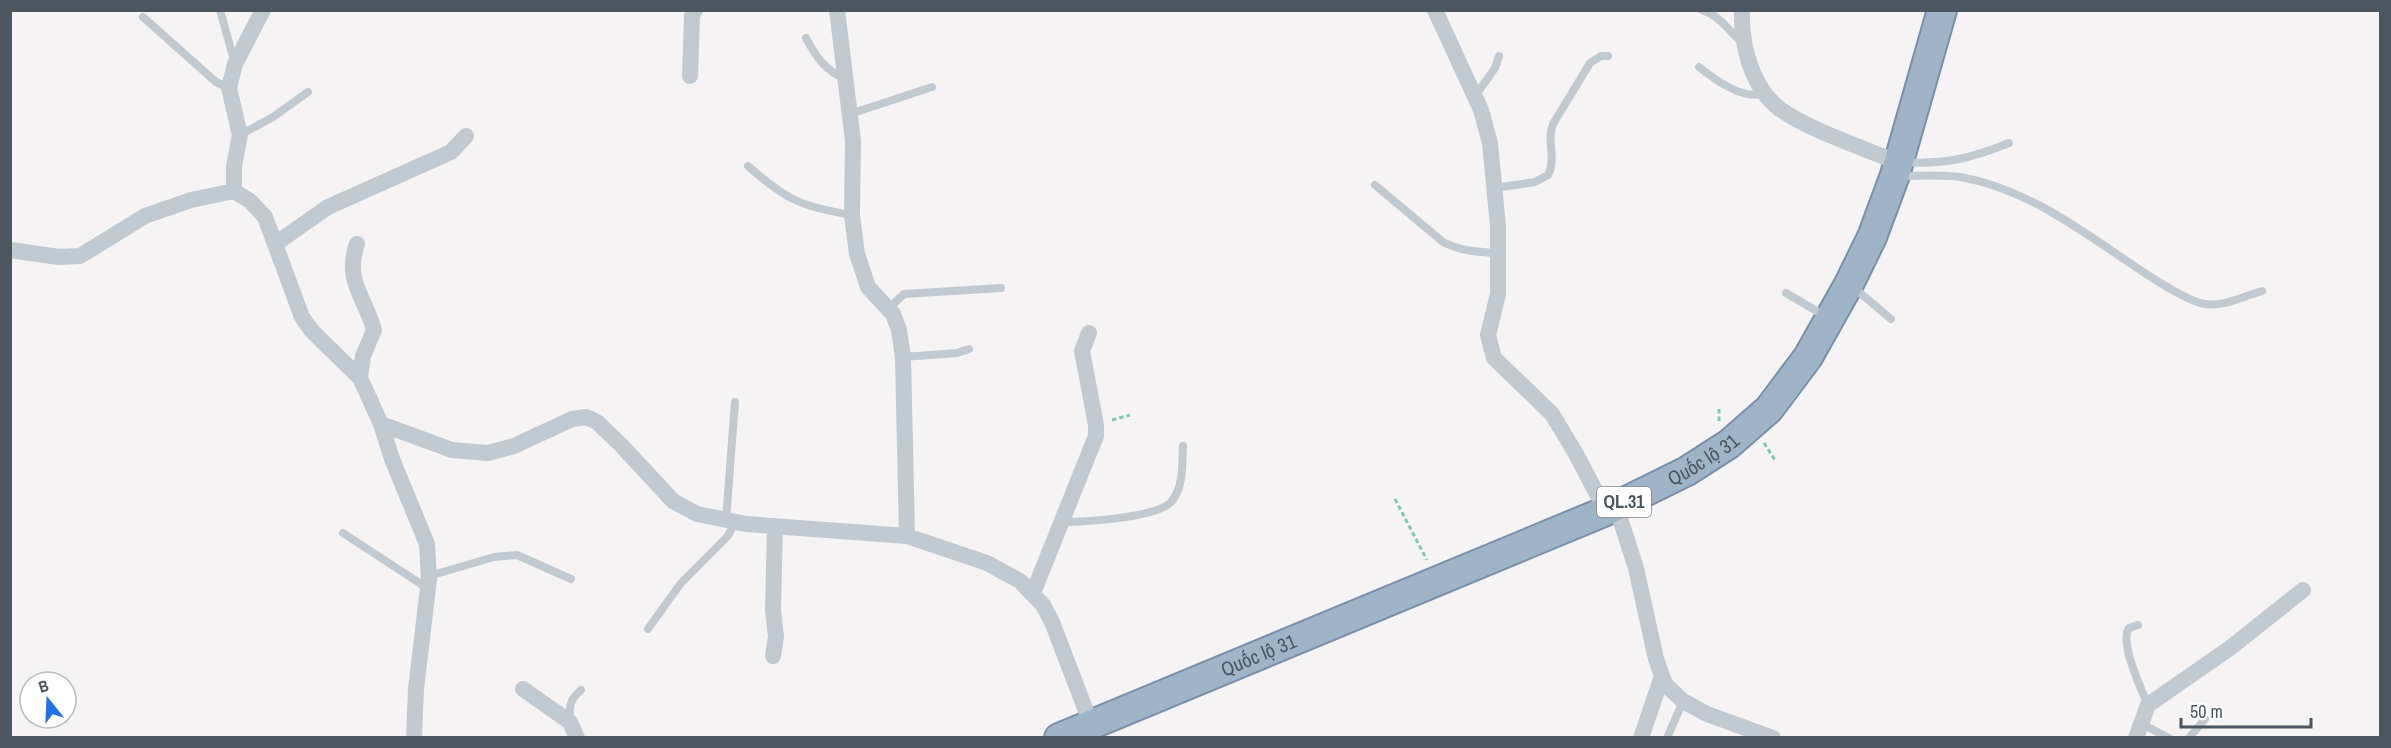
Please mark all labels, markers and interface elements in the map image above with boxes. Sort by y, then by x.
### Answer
street label: Quốc lộ 31 [1663,427,1744,492]
road number: QL.31 [1597,487,1651,517]
street label: Quốc lộ 31 [1216,627,1300,682]
north arrow [18,670,78,730]
text: B [35,674,51,698]
scale bar [2181,691,2312,729]
text: 50 m [2190,699,2223,724]

